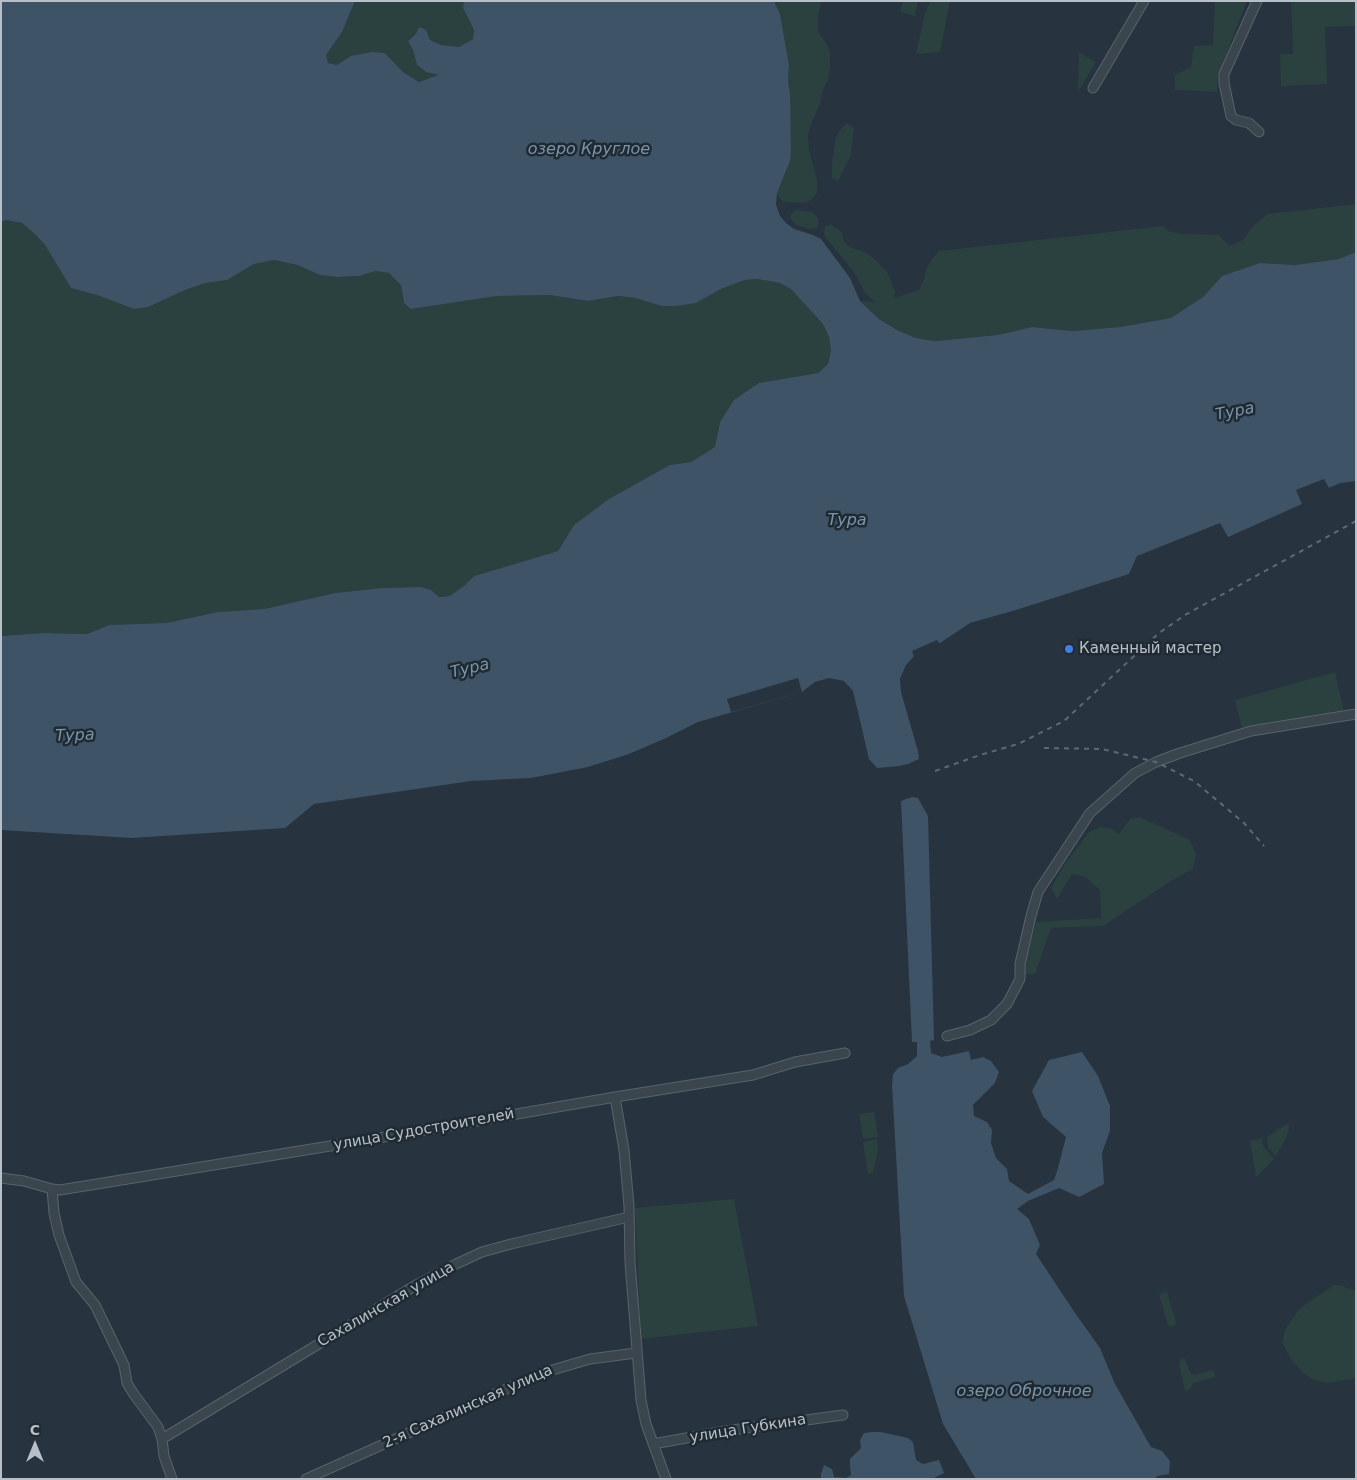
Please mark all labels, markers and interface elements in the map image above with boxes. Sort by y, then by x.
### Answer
water label: озеро Круглое [528,140,650,160]
water label: Тура [1214,399,1256,425]
water label: Тура [827,511,867,531]
place label: Каменный мастер [1079,640,1222,658]
marker: Каменный мастер [1063,643,1075,655]
water label: Тура [449,655,491,683]
water label: Тура [55,726,95,746]
street label: улица Судостроителей [332,1105,516,1155]
street label: Сахалинская улица [314,1259,458,1351]
street label: 2-я Сахалинская улица [381,1361,555,1453]
water label: озеро Оброчное [956,1382,1092,1402]
street label: улица Губкина [689,1411,807,1447]
north arrow [10,1420,60,1470]
text: С [30,1422,40,1438]

